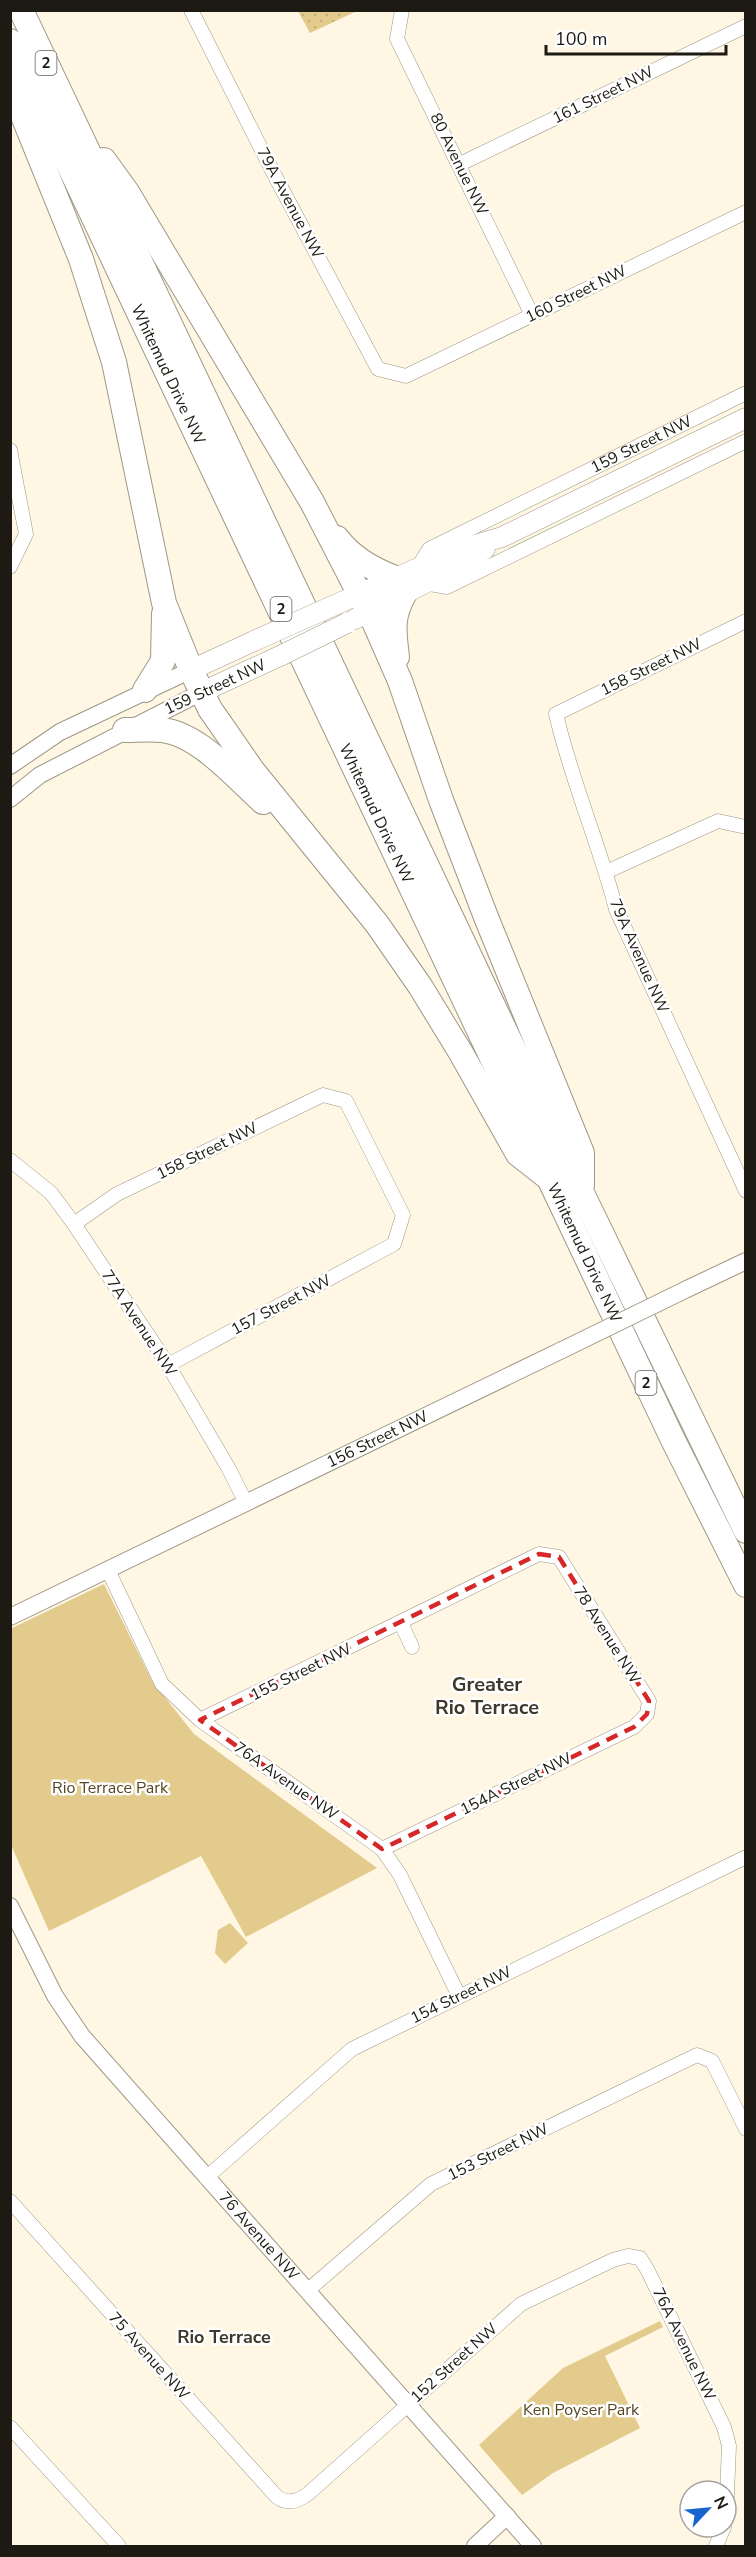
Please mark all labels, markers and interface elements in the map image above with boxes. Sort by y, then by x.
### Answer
scale bar [546,18,726,56]
text: 100 m [555,27,607,51]
road number: 2 [36,51,57,75]
street label: 161 Street NW [549,61,658,129]
street label: 80 Avenue NW [425,109,493,219]
street label: 79A Avenue NW [251,144,329,263]
street label: 160 Street NW [522,260,631,328]
street label: Whitemud Drive NW [125,301,211,448]
street label: 159 Street NW [587,410,696,479]
road number: 2 [270,597,292,621]
street label: 158 Street NW [597,633,706,701]
street label: 159 Street NW [160,654,270,720]
street label: Whitemud Drive NW [334,740,419,887]
street label: 79A Avenue NW [604,895,674,1017]
street label: 158 Street NW [153,1117,262,1185]
street label: Whitemud Drive NW [542,1179,627,1327]
street label: 77A Avenue NW [96,1265,182,1381]
street label: 157 Street NW [227,1269,335,1341]
road number: 2 [636,1371,656,1395]
street label: 156 Street NW [323,1405,432,1473]
street label: 78 Avenue NW [568,1582,646,1688]
street label: 155 Street NW [247,1638,356,1706]
district label: Greater Rio Terrace [435,1671,539,1721]
street label: 76A Avenue NW [229,1737,343,1826]
street label: 154A Street NW [456,1747,576,1821]
park label: Rio Terrace Park [52,1777,169,1799]
street label: 154 Street NW [407,1961,516,2029]
street label: 153 Street NW [444,2118,553,2186]
street label: 76 Avenue NW [214,2187,304,2285]
street label: 76A Avenue NW [647,2284,721,2404]
street label: 75 Avenue NW [104,2307,195,2405]
street label: 152 Street NW [406,2318,503,2408]
district label: Rio Terrace [177,2325,271,2349]
park label: Ken Poyser Park [523,2399,640,2421]
north arrow [678,2479,738,2539]
text: N [708,2493,733,2513]

